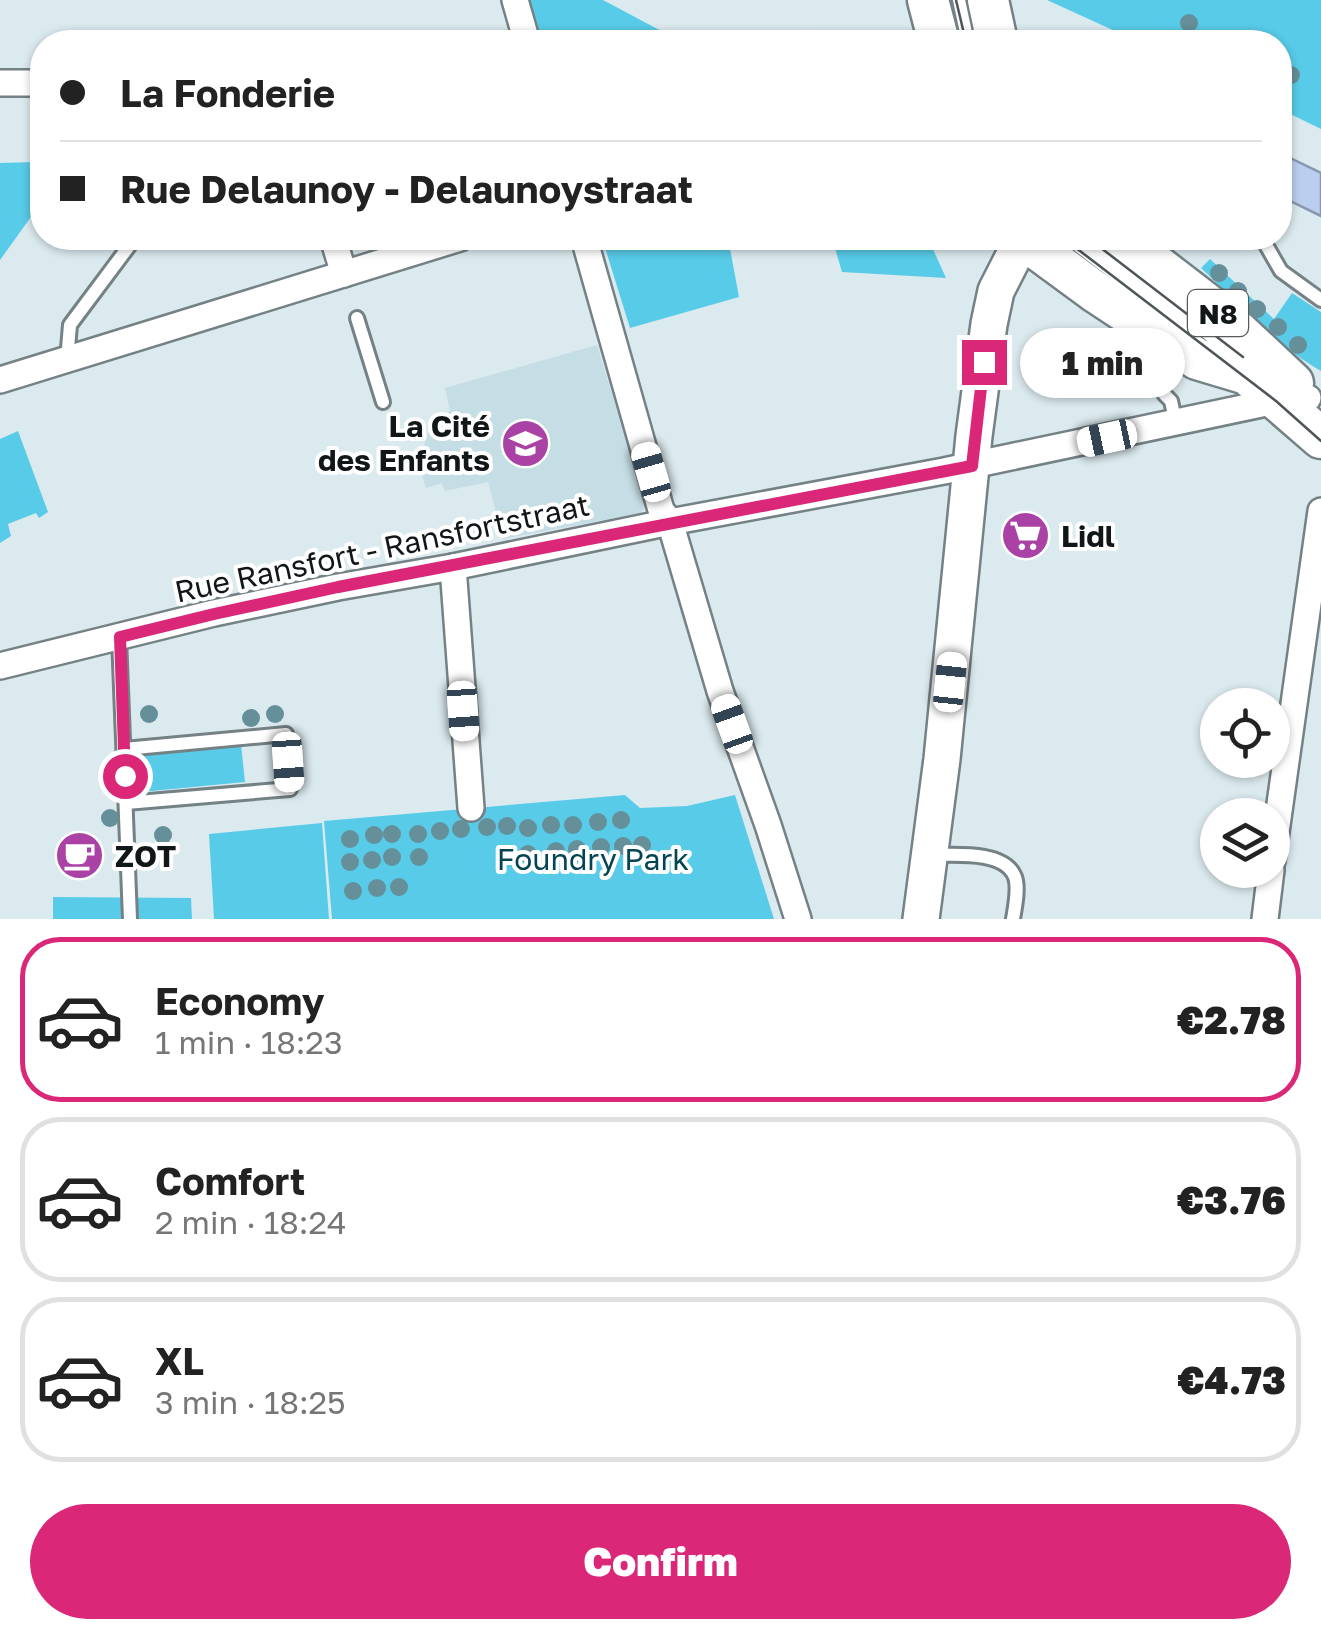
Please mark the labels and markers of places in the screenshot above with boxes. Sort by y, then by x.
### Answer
place label: La Cité des Enfants [318,408,490,478]
school or university icon: La Cité des Enfants [499,417,551,469]
supermarket icon: Lidl [1000,510,1052,562]
place label: Lidl [1061,518,1115,554]
cafe icon: ZOT [54,830,106,882]
place label: ZOT [115,838,176,874]

